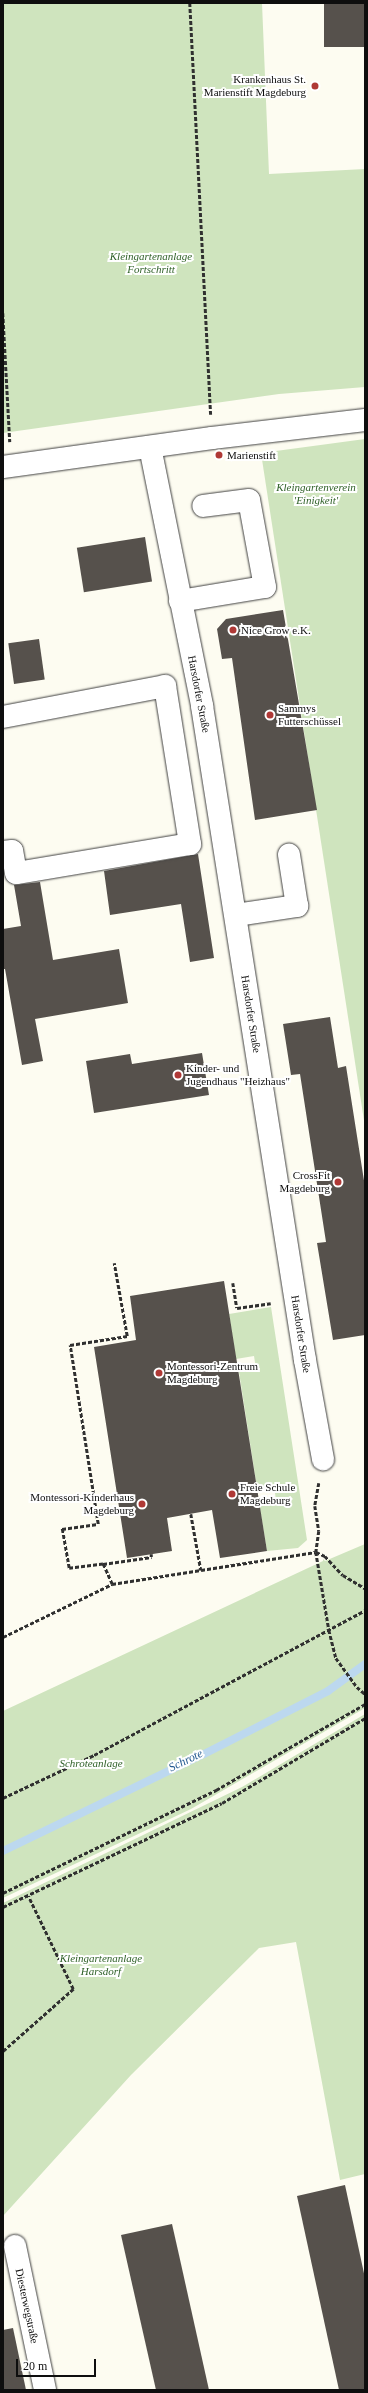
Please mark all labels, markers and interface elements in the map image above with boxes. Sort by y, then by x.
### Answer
place label: Krankenhaus St. Marienstift Magdeburg [204,73,306,99]
marker: Krankenhaus St. Marienstift Magdeburg [309,80,321,92]
park label: Kleingartenanlage Fortschritt [110,250,192,276]
place label: Marienstift [227,448,276,462]
marker: Marienstift [214,450,224,460]
park label: Kleingartenverein 'Einigkeit' [276,481,356,507]
place label: Nice Grow e.K. [241,623,311,637]
marker: Nice Grow e.K. [228,625,238,635]
street label: Harsdorfer Straße [185,654,213,734]
place label: Sammys Futterschüssel [278,702,341,728]
marker: Sammys Futterschüssel [265,710,275,720]
street label: Harsdorfer Straße [238,974,264,1054]
place label: Kinder- und Jugendhaus "Heizhaus" [186,1062,290,1088]
marker: Kinder- und Jugendhaus "Heizhaus" [173,1070,183,1080]
place label: CrossFit Magdeburg [279,1169,330,1195]
marker: CrossFit Magdeburg [333,1177,343,1187]
street label: Harsdorfer Straße [288,1294,314,1374]
place label: Montessori-Zentrum Magdeburg [167,1360,258,1386]
marker: Montessori-Zentrum Magdeburg [154,1368,164,1378]
place label: Freie Schule Magdeburg [240,1481,295,1507]
marker: Freie Schule Magdeburg [227,1489,237,1499]
place label: Montessori-Kinderhaus Magdeburg [30,1491,134,1517]
marker: Montessori-Kinderhaus Magdeburg [137,1499,147,1509]
water label: Schrote [167,1747,205,1775]
park label: Schroteanlage [59,1756,123,1770]
park label: Kleingartenanlage Harsdorf [60,1952,142,1978]
street label: Diesterwegstraße [13,2267,41,2345]
scale bar [18,2351,98,2377]
text: 20 m [23,2359,47,2373]

